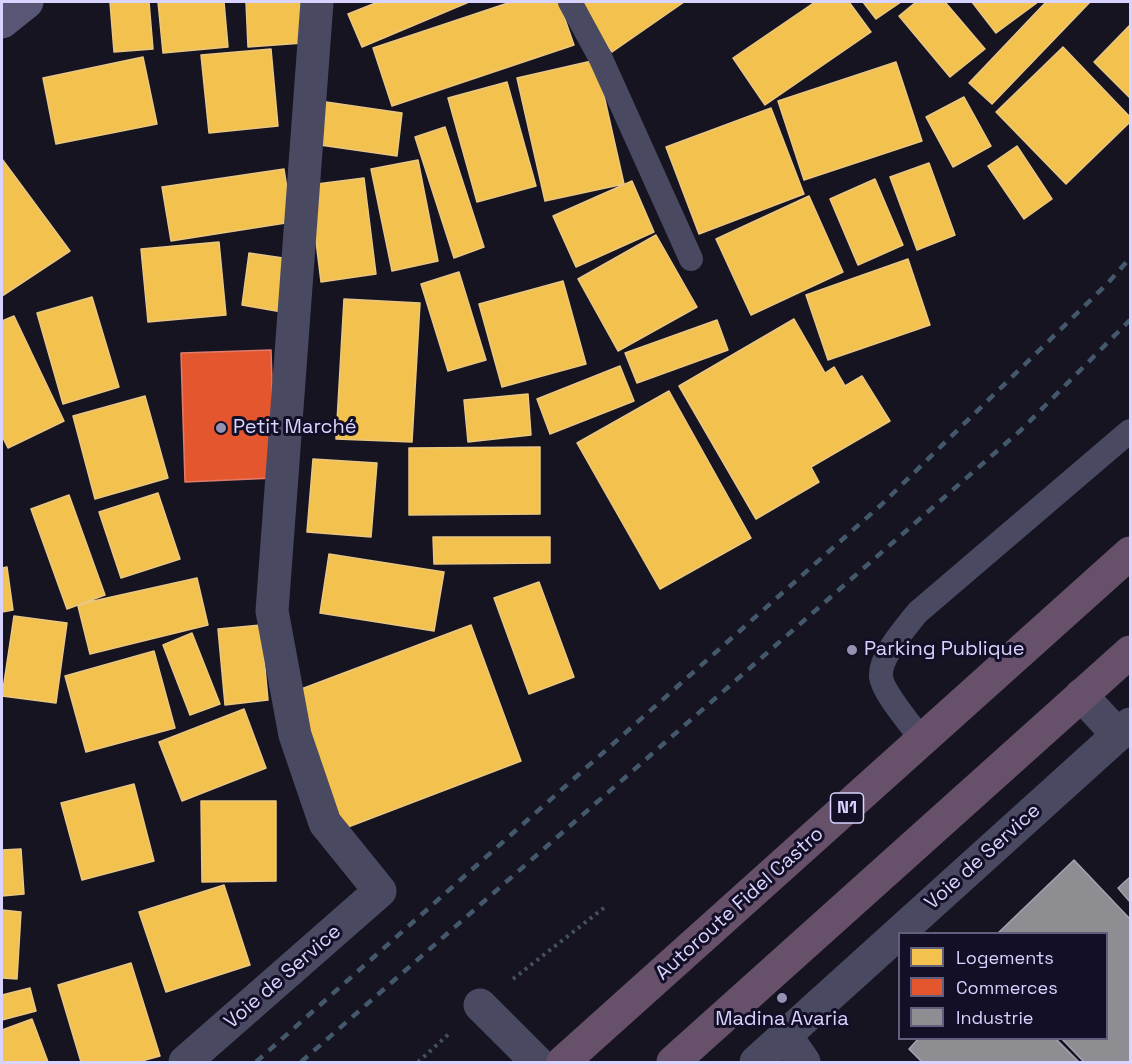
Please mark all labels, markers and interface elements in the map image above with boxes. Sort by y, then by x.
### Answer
place label: Petit Marché [233,416,357,440]
marker: Petit Marché [214,421,228,435]
place label: Parking Publique [864,638,1025,662]
marker: Parking Publique [845,643,859,657]
road number: N1 [830,793,864,823]
street label: Voie de Service [920,799,1046,915]
street label: Autoroute Fidel Castro [651,822,829,986]
street label: Voie de Service [220,920,346,1034]
legend [898,932,1108,1040]
text: Logements [956,946,1054,969]
text: Commerces [956,976,1058,999]
marker: Madina Avaria [775,991,789,1005]
text: Industrie [956,1006,1033,1029]
place label: Madina Avaria [715,1008,849,1032]

